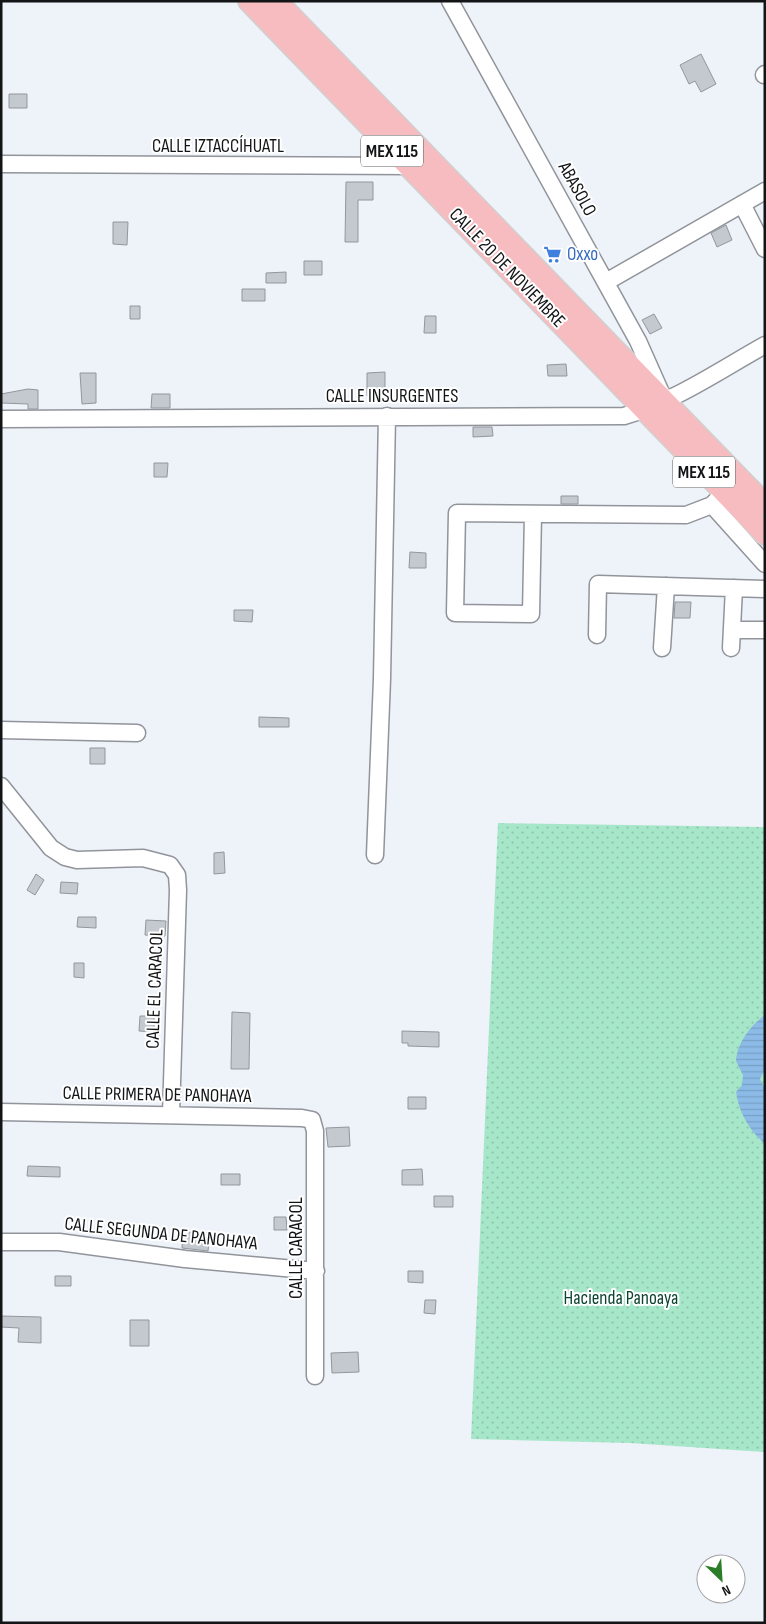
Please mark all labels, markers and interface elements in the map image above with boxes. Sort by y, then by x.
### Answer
street label: CALLE IZTACCÍHUATL [152,135,284,158]
road number: MEX 115 [361,136,423,166]
street label: ABASOLO [552,157,601,220]
street label: CALLE 20 DE NOVIEMBRE [444,203,570,333]
place label: Oxxo [567,243,598,266]
supermarket icon: Oxxo [543,244,563,264]
street label: CALLE INSURGENTES [326,385,458,408]
road number: MEX 115 [673,457,735,488]
street label: CALLE EL CARACOL [141,929,169,1049]
street label: CALLE PRIMERA DE PANOHAYA [62,1082,253,1108]
street label: CALLE CARACOL [285,1197,308,1299]
street label: CALLE SEGUNDA DE PANOHAYA [63,1212,260,1256]
park label: Hacienda Panoaya [564,1287,678,1310]
north arrow [696,1554,746,1604]
text: N [719,1581,733,1600]

